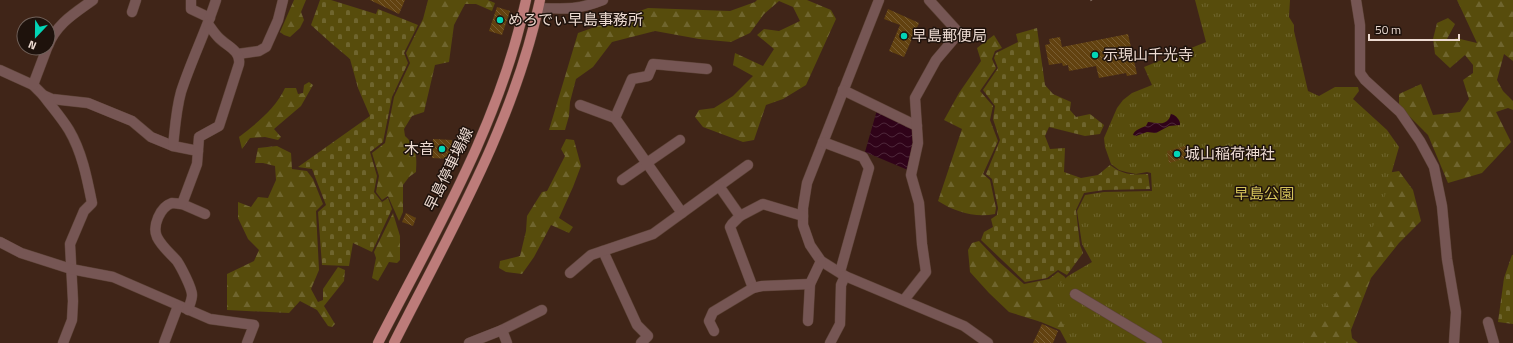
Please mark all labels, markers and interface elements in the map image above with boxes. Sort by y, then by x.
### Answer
place label: めろでぃ早島事務所 [508,8,643,31]
marker: めろでぃ早島事務所 [495,15,505,25]
north arrow [16,16,56,56]
scale bar [1369,16,1459,42]
text: 50 m [1375,20,1401,39]
place label: 早島郵便局 [912,24,987,47]
marker: 早島郵便局 [899,31,909,41]
text: N [26,36,39,54]
place label: 示現山千光寺 [1103,43,1193,66]
marker: 示現山千光寺 [1090,50,1100,60]
street label: 早島停車場線 [418,123,479,214]
place label: 木音 [404,137,434,160]
place label: 城山稲荷神社 [1185,142,1275,165]
marker: 木音 [437,144,447,154]
marker: 城山稲荷神社 [1172,149,1182,159]
park label: 早島公園 [1234,182,1294,205]

